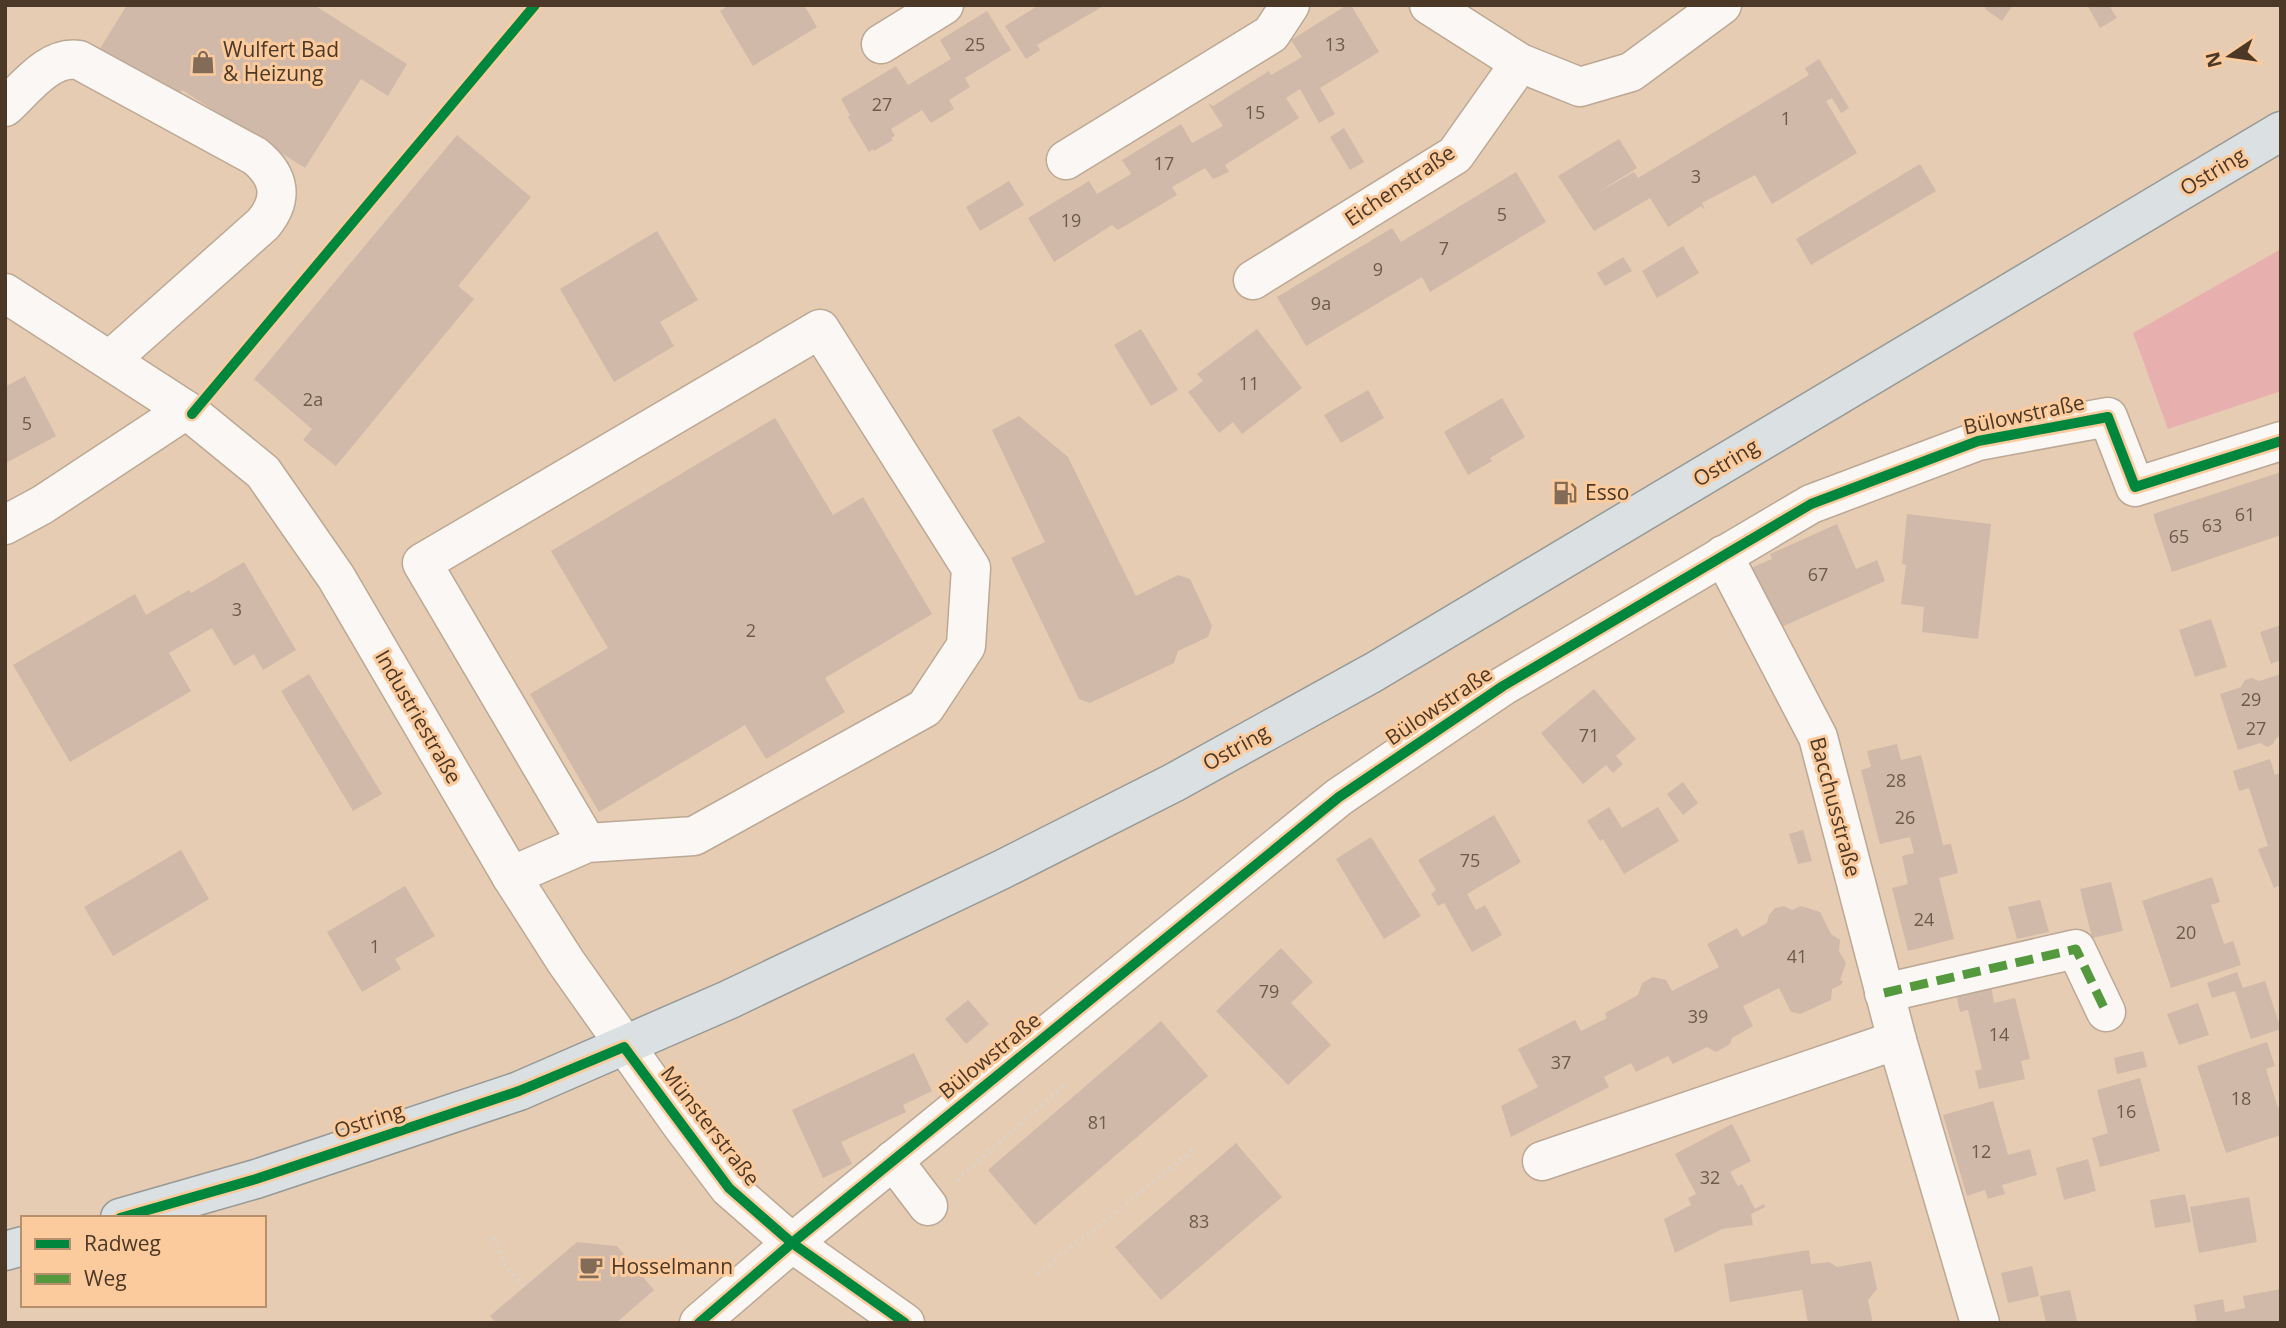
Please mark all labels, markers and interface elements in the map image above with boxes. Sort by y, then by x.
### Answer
north arrow [2195,21,2265,91]
house number: 25 [965,32,985,56]
house number: 13 [1325,32,1345,56]
place label: Wulfert Bad & Heizung [223,35,339,87]
shop icon: Wulfert Bad & Heizung [189,48,217,76]
text: N [2199,49,2228,70]
house number: 27 [872,92,892,116]
house number: 15 [1245,100,1265,124]
house number: 1 [1781,106,1791,130]
street label: Eichenstraße [1339,138,1460,232]
street label: Ostring [2174,141,2251,202]
house number: 17 [1154,151,1174,175]
house number: 3 [1691,164,1701,188]
house number: 5 [1497,202,1507,226]
house number: 19 [1061,208,1081,232]
house number: 7 [1439,236,1449,260]
house number: 9 [1373,257,1383,281]
house number: 9a [1311,291,1331,315]
house number: 11 [1239,371,1259,395]
house number: 2a [303,387,323,411]
street label: Bülowstraße [1961,388,2087,441]
house number: 5 [22,411,32,435]
street label: Ostring [1687,432,1764,493]
place label: Esso [1585,478,1629,506]
fuel station icon: Esso [1551,479,1579,507]
house number: 61 [2235,502,2255,526]
house number: 63 [2202,513,2222,537]
house number: 65 [2169,524,2189,548]
house number: 67 [1808,562,1828,586]
house number: 3 [232,597,242,621]
house number: 2 [746,618,756,642]
street label: Industriestraße [369,644,469,789]
street label: Bülowstraße [1380,659,1497,751]
house number: 29 [2241,687,2261,711]
house number: 27 [2246,716,2266,740]
street label: Ostring [1197,717,1274,777]
house number: 71 [1579,723,1599,747]
street label: Bacchusstraße [1804,734,1868,880]
house number: 28 [1886,768,1906,792]
house number: 26 [1895,805,1915,829]
house number: 75 [1460,848,1480,872]
house number: 24 [1914,907,1934,931]
house number: 20 [2176,920,2196,944]
house number: 1 [370,934,380,958]
house number: 41 [1787,944,1807,968]
house number: 79 [1259,979,1279,1003]
house number: 39 [1688,1004,1708,1028]
street label: Bülowstraße [933,1006,1046,1105]
house number: 14 [1989,1022,2009,1046]
house number: 37 [1551,1050,1571,1074]
street label: Münsterstraße [655,1060,766,1191]
house number: 18 [2231,1086,2251,1110]
street label: Ostring [330,1096,407,1144]
house number: 16 [2116,1099,2136,1123]
house number: 81 [1088,1110,1108,1134]
house number: 12 [1971,1139,1991,1163]
house number: 32 [1700,1165,1720,1189]
house number: 83 [1189,1209,1209,1233]
legend [21,1216,266,1307]
text: Radweg [84,1229,161,1257]
place label: Hosselmann [611,1252,733,1280]
cafe icon: Hosselmann [577,1253,605,1281]
text: Weg [84,1264,127,1292]

